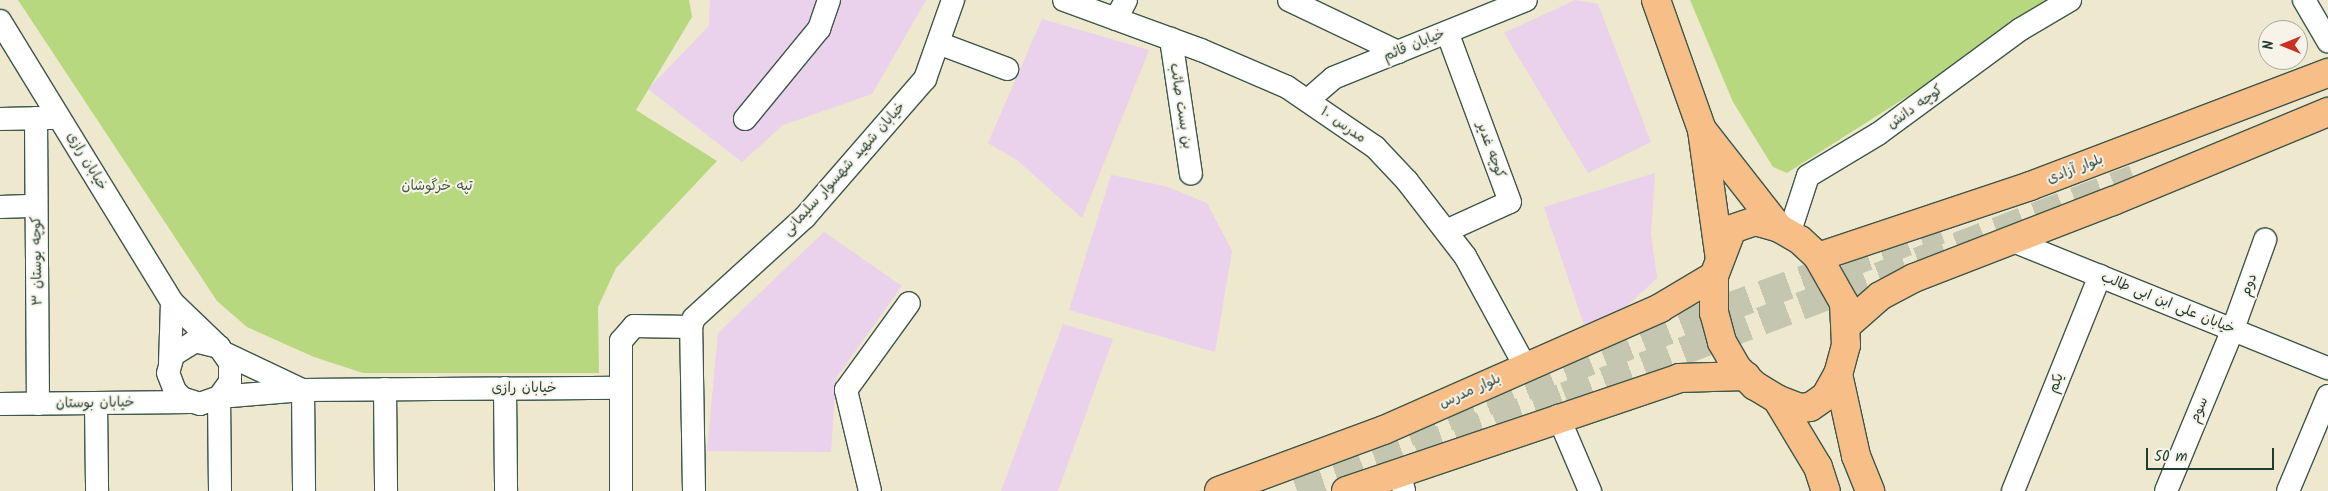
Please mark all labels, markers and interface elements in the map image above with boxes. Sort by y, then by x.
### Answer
north arrow [2258,20,2308,70]
street label: خیابان قائم [1381,25,1447,65]
text: N [2258,41,2280,49]
street label: بن بست صائب [1166,62,1196,150]
street label: کوچه دانش [1884,81,1946,133]
street label: خیابان شهید شهسوار سلیمانی [779,99,909,239]
street label: مدرس ۱۰ [1317,103,1369,147]
street label: کوچه غدیر [1473,120,1509,180]
street label: خیابان رازی [63,129,111,193]
street label: بلوار آزادی [2045,151,2105,187]
park label: تپه خرگوشان [401,178,473,194]
street label: کوچه بوستان ۳ [28,216,46,306]
street label: خیابان علی ابن ابی طالب [2099,268,2237,338]
street label: دوم [2237,272,2261,298]
street label: بلوار مدرس [1437,370,1503,412]
street label: یکم [2045,371,2067,395]
street label: خیابان رازی [492,380,556,396]
street label: خیابان بوستان [56,394,134,412]
street label: سوم [2186,394,2212,426]
scale bar [2148,438,2276,470]
text: 50 m [2154,445,2188,469]

